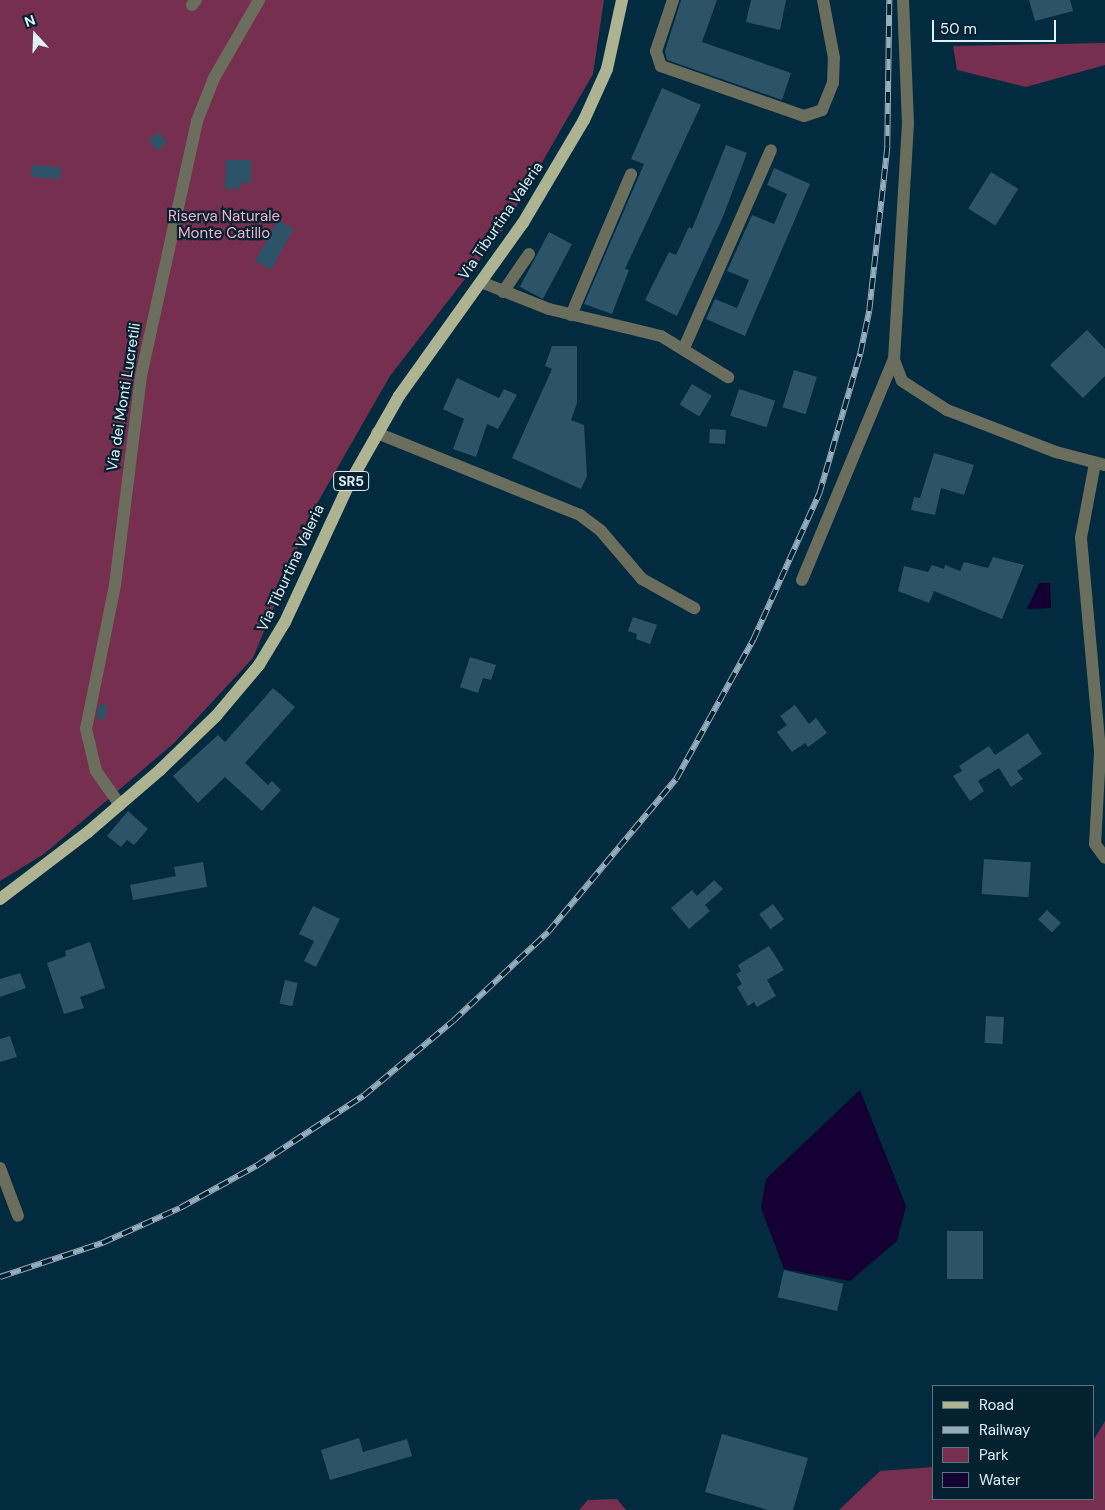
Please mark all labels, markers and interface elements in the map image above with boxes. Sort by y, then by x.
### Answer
north arrow [10,10,60,60]
scale bar [935,10,1059,42]
text: N [22,11,38,31]
text: 50 m [940,19,977,39]
street label: Via Tiburtina Valeria [455,159,547,283]
park label: Riserva Naturale Monte Catillo [168,207,280,242]
street label: Via dei Monti Lucretili [103,322,145,472]
road number: SR5 [332,470,370,492]
street label: Via Tiburtina Valeria [254,502,328,634]
legend [932,1385,1095,1500]
text: Road [979,1395,1014,1415]
text: Railway [979,1420,1030,1440]
text: Park [979,1445,1009,1465]
text: Water [979,1470,1020,1490]

